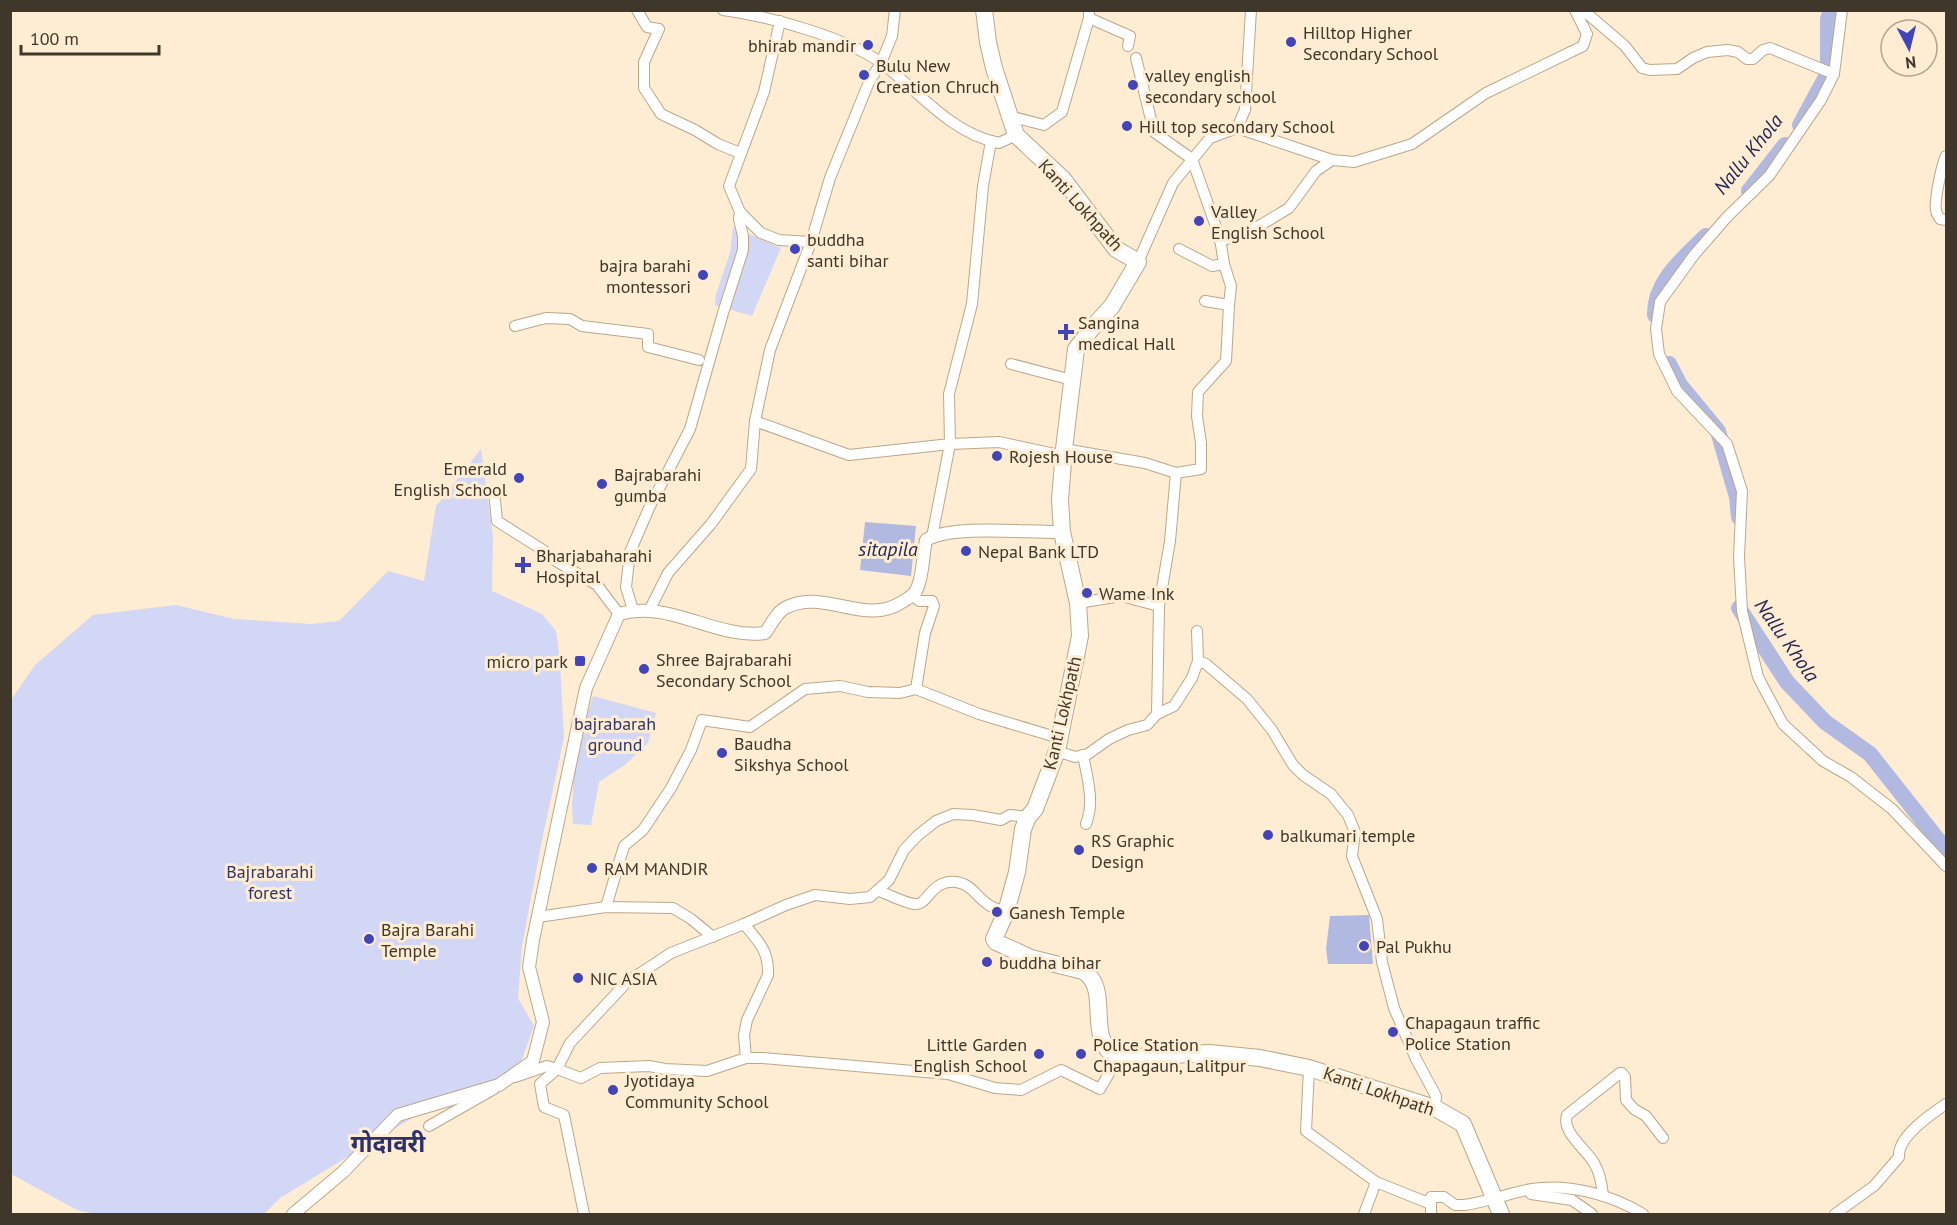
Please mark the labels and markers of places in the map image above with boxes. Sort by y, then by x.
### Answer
place label: Hilltop Higher Secondary School [1303,21,1439,65]
place label: bhirab mandir [748,34,856,57]
marker: Hilltop Higher Secondary School [1284,35,1298,49]
marker: bhirab mandir [861,38,875,52]
place label: Bulu New Creation Chruch [876,54,999,98]
place label: valley english secondary school [1145,64,1277,108]
marker: Bulu New Creation Chruch [857,68,871,82]
marker: valley english secondary school [1126,78,1140,92]
place label: Hill top secondary School [1139,115,1335,138]
marker: Hill top secondary School [1120,119,1134,133]
place label: Valley English School [1210,200,1325,244]
marker: Valley English School [1192,214,1206,228]
place label: buddha santi bihar [807,228,889,272]
marker: buddha santi bihar [788,242,802,256]
place label: bajra barahi montessori [599,254,691,298]
marker: bajra barahi montessori [696,268,710,282]
place label: Sangina medical Hall [1078,311,1176,355]
marker: Sangina medical Hall [1059,325,1073,339]
place label: Rojesh House [1009,445,1113,468]
marker: Rojesh House [990,449,1004,463]
place label: Emerald English School [393,457,508,501]
place label: Bajrabarahi gumba [614,463,702,507]
marker: Emerald English School [512,471,526,485]
marker: Bajrabarahi gumba [595,477,609,491]
place label: Nepal Bank LTD [978,540,1099,563]
place label: Bharjabaharahi Hospital [536,544,652,588]
marker: Nepal Bank LTD [959,544,973,558]
marker: Bharjabaharahi Hospital [514,556,532,574]
place label: Wame Ink [1099,582,1175,605]
marker: Wame Ink [1080,586,1094,600]
place label: Shree Bajrabarahi Secondary School [656,648,792,692]
place label: micro park [486,650,568,673]
marker: micro park [573,654,587,668]
marker: Shree Bajrabarahi Secondary School [637,662,651,676]
place label: Baudha Sikshya School [734,732,849,776]
marker: Baudha Sikshya School [715,746,729,760]
place label: balkumari temple [1280,824,1415,847]
marker: balkumari temple [1261,828,1275,842]
place label: RS Graphic Design [1091,829,1175,873]
marker: RS Graphic Design [1072,843,1086,857]
place label: RAM MANDIR [604,857,709,880]
marker: RAM MANDIR [585,861,599,875]
place label: Ganesh Temple [1009,901,1125,924]
marker: Ganesh Temple [990,905,1004,919]
place label: Bajra Barahi Temple [381,918,474,962]
marker: Bajra Barahi Temple [362,932,376,946]
place label: Pal Pukhu [1376,935,1452,958]
marker: Pal Pukhu [1357,939,1371,953]
place label: buddha bihar [999,951,1101,974]
marker: buddha bihar [980,955,994,969]
place label: NIC ASIA [590,967,657,990]
marker: NIC ASIA [571,971,585,985]
place label: Chapagaun traffic Police Station [1405,1011,1540,1055]
marker: Chapagaun traffic Police Station [1386,1025,1400,1039]
place label: Little Garden English School [913,1033,1028,1077]
place label: Police Station Chapagaun, Lalitpur [1093,1033,1246,1077]
marker: Little Garden English School [1032,1047,1046,1061]
marker: Police Station Chapagaun, Lalitpur [1074,1047,1088,1061]
place label: Jyotidaya Community School [624,1069,769,1113]
marker: Jyotidaya Community School [606,1083,620,1097]

